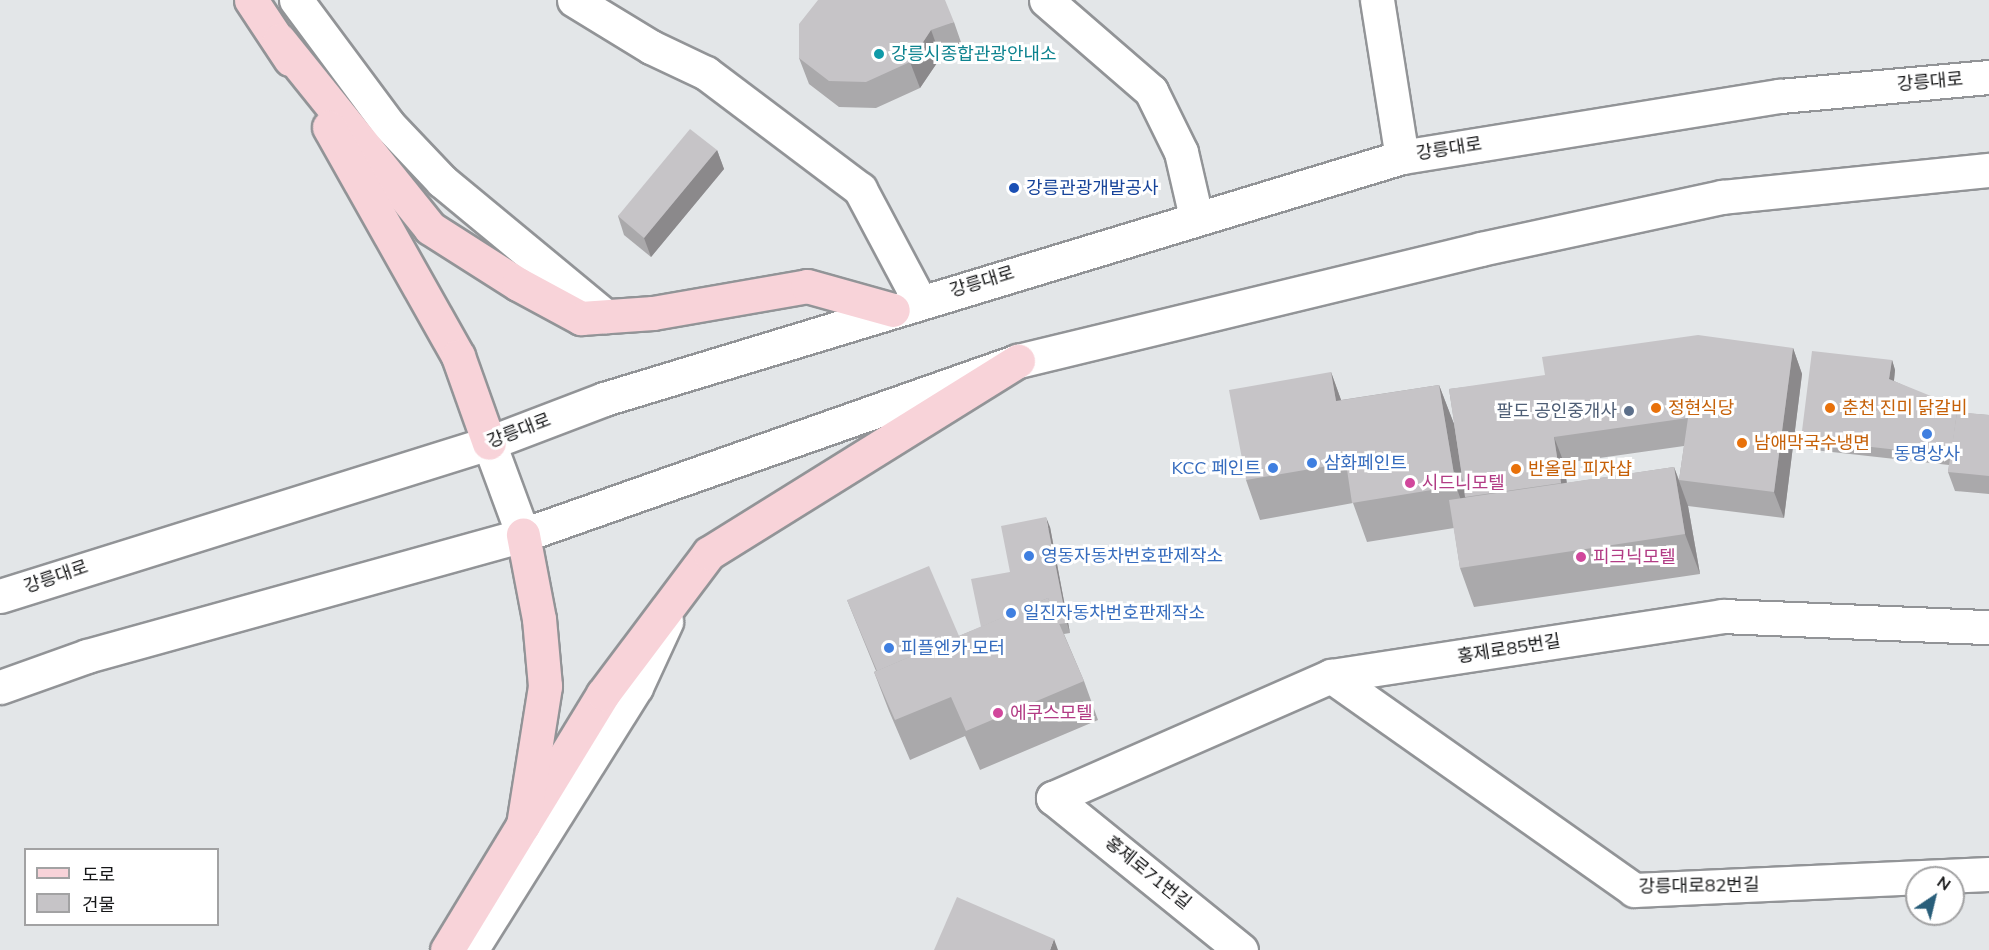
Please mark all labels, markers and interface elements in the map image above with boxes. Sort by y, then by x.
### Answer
place label: 강릉시종합관광안내소 [891,43,1057,65]
marker: 강릉시종합관광안내소 [872,47,886,61]
street label: 강릉대로 [1896,68,1964,96]
street label: 강릉대로 [1415,133,1483,165]
place label: 강릉관광개발공사 [1026,177,1158,199]
marker: 강릉관광개발공사 [1007,181,1021,195]
street label: 강릉대로 [947,262,1017,302]
place label: 정현식당 [1668,397,1734,419]
place label: 춘천 진미 닭갈비 [1842,397,1967,419]
place label: 팔도 공인중개사 [1496,400,1617,422]
marker: 정현식당 [1649,401,1663,415]
marker: 춘천 진미 닭갈비 [1823,401,1837,415]
marker: 팔도 공인중개사 [1622,404,1636,418]
street label: 강릉대로 [484,409,554,453]
marker: 동명상사 [1920,427,1934,441]
place label: 남애막국수냉면 [1754,432,1870,454]
marker: 남애막국수냉면 [1735,436,1749,450]
place label: 동명상사 [1894,443,1960,465]
place label: 삼화페인트 [1324,452,1407,474]
marker: 삼화페인트 [1305,456,1319,470]
place label: KCC 페인트 [1171,457,1261,479]
place label: 반올림 피자샵 [1528,458,1632,480]
marker: KCC 페인트 [1266,461,1280,475]
marker: 반올림 피자샵 [1509,462,1523,476]
place label: 시드니모텔 [1422,472,1505,494]
marker: 시드니모텔 [1403,476,1417,490]
place label: 영동자동차번호판제작소 [1041,545,1223,567]
place label: 피크닉모텔 [1593,546,1676,568]
marker: 영동자동차번호판제작소 [1022,549,1036,563]
marker: 피크닉모텔 [1574,550,1588,564]
street label: 강릉대로 [21,556,91,598]
place label: 일진자동차번호판제작소 [1023,602,1205,624]
marker: 일진자동차번호판제작소 [1004,606,1018,620]
street label: 홍제로85번길 [1456,630,1562,668]
place label: 피플엔카 모터 [901,637,1005,659]
marker: 피플엔카 모터 [882,641,896,655]
place label: 에쿠스모텔 [1010,702,1093,724]
marker: 에쿠스모텔 [991,706,1005,720]
street label: 홍제로71번길 [1101,832,1195,914]
legend [24,848,219,926]
text: 도로 [82,863,115,886]
north arrow [1905,866,1965,926]
text: N [1933,871,1955,895]
street label: 강릉대로82번길 [1638,874,1760,898]
text: 건물 [82,893,115,916]

